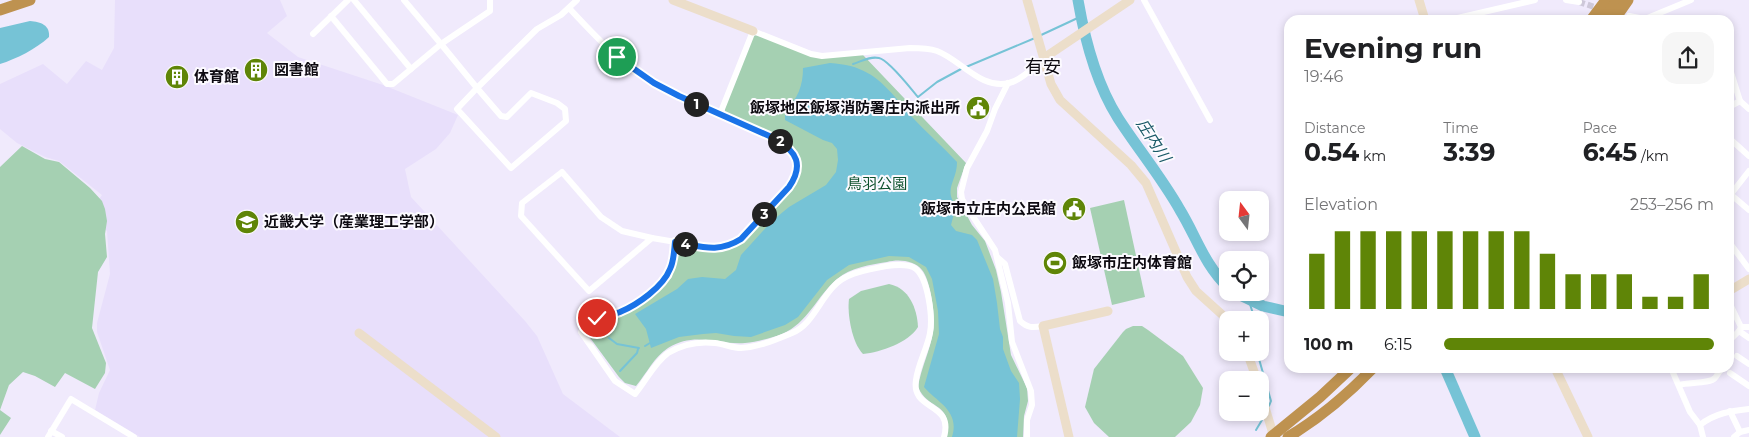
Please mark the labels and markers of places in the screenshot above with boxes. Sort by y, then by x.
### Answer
pin [596,36,638,78]
building icon: 図書館 [243,57,269,83]
place label: 図書館 [274,60,319,79]
building icon: 体育館 [164,64,190,90]
place label: 体育館 [194,67,239,86]
pin: 1 [684,92,708,116]
public building icon: 飯塚地区飯塚消防署庄内派出所 [965,95,991,121]
place label: 飯塚地区飯塚消防署庄内派出所 [750,98,960,117]
pin: 2 [768,128,792,154]
public building icon: 飯塚市立庄内公民館 [1061,196,1087,222]
place label: 飯塚市立庄内公民館 [921,199,1056,218]
pin: 3 [752,202,776,226]
school or university icon: 近畿大学（産業理工学部） [234,209,260,235]
place label: 近畿大学（産業理工学部） [264,212,444,231]
pin: 4 [672,232,698,256]
sports icon: 飯塚市庄内体育館 [1042,250,1068,276]
place label: 飯塚市庄内体育館 [1072,253,1192,272]
pin [576,297,618,339]

